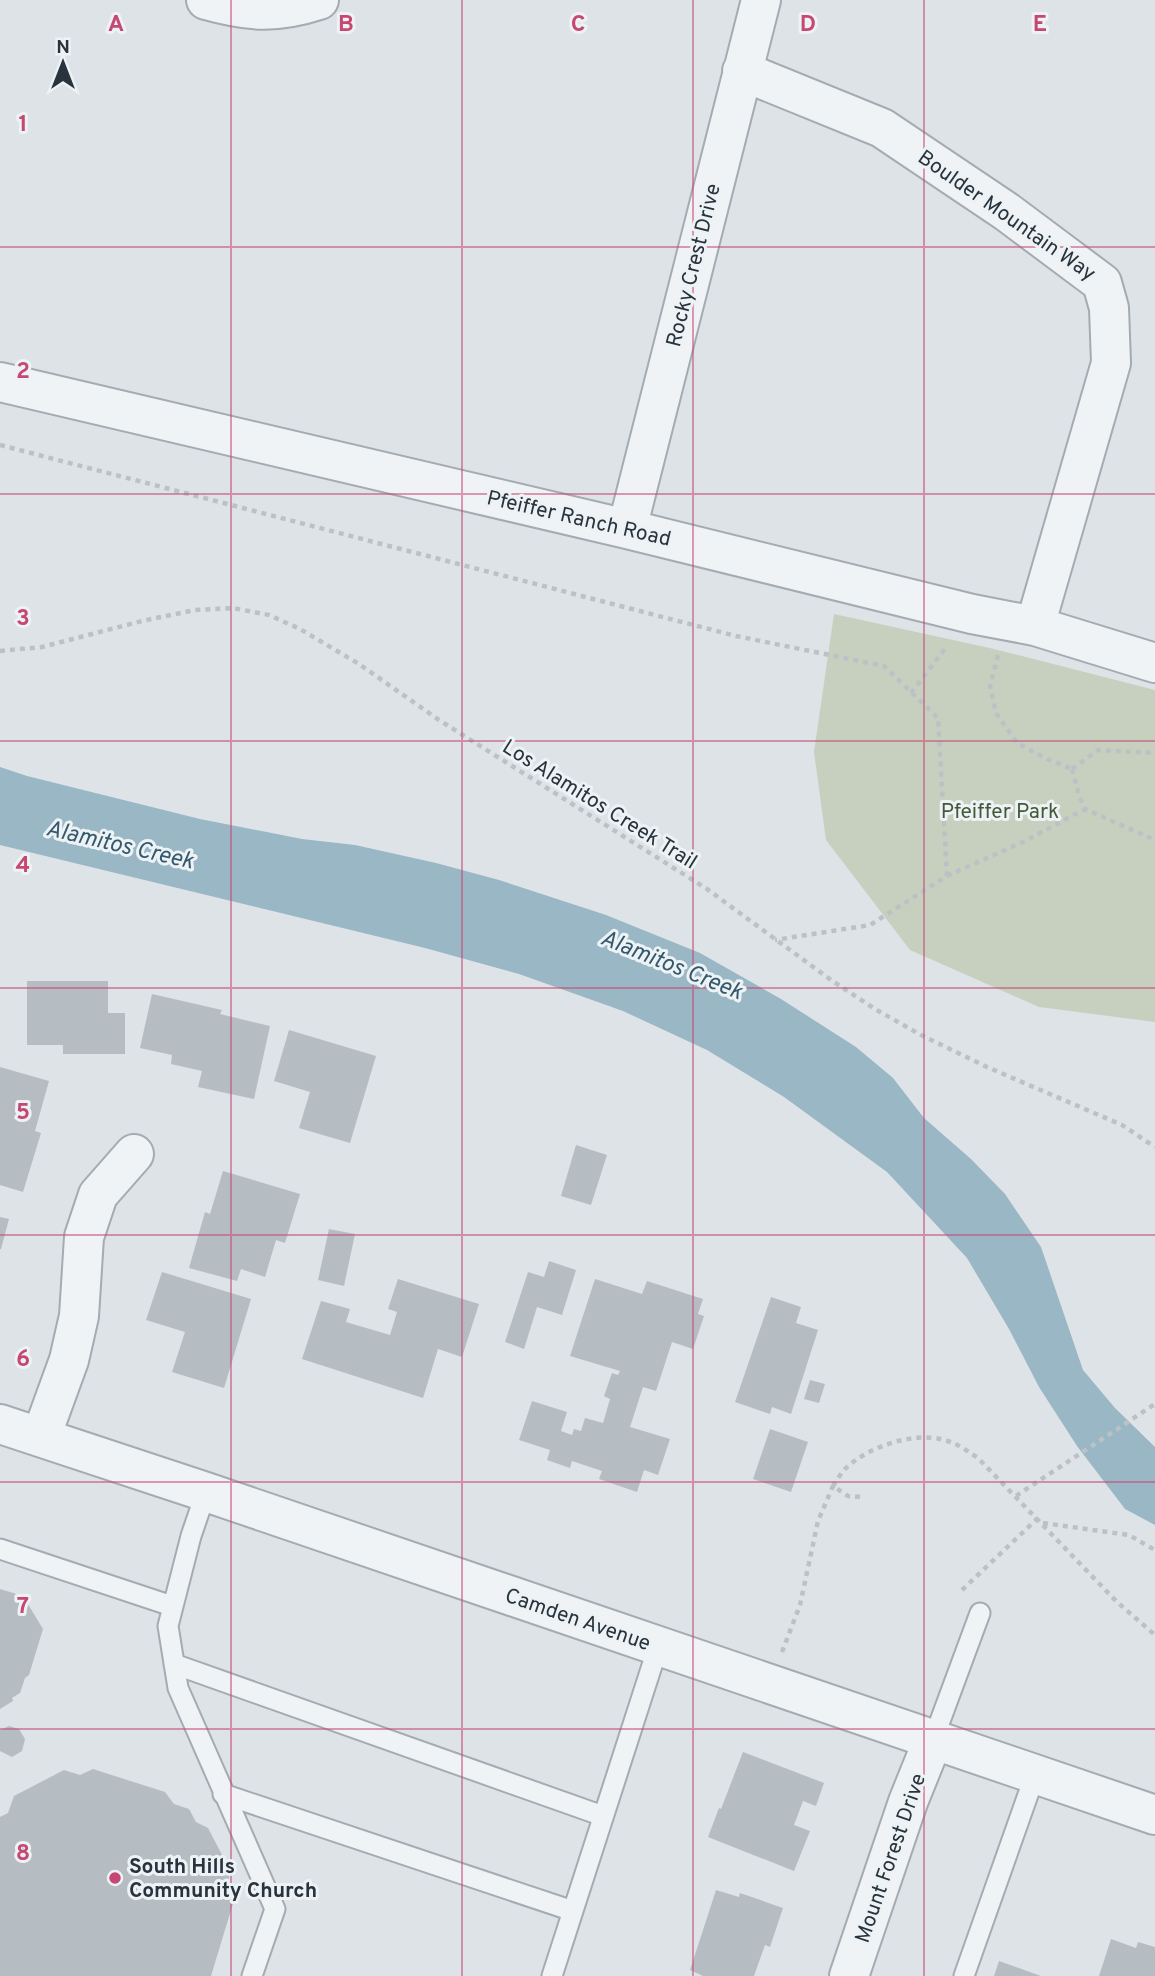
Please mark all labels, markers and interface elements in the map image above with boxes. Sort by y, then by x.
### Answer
text: A [108,11,124,40]
text: B [338,11,354,40]
text: C [571,11,585,40]
text: D [800,11,816,40]
text: E [1033,11,1047,40]
north arrow [28,28,98,98]
text: N [56,36,70,60]
text: 1 [18,111,28,140]
street label: Boulder Mountain Way [912,145,1100,288]
street label: Rocky Crest Drive [661,181,728,350]
text: 2 [16,358,30,387]
street label: Pfeiffer Ranch Road [484,485,673,554]
text: 3 [16,605,30,634]
street label: Los Alamitos Creek Trail [497,734,702,876]
park label: Pfeiffer Park [941,799,1059,826]
water label: Alamitos Creek [43,815,196,878]
text: 4 [16,852,30,881]
water label: Alamitos Creek [596,925,747,1008]
text: 5 [16,1099,30,1128]
text: 6 [16,1346,30,1375]
street label: Camden Avenue [501,1583,654,1658]
text: 7 [17,1593,29,1622]
street label: Mount Forest Drive [850,1770,933,1947]
text: 8 [16,1840,30,1869]
place label: South Hills Community Church [129,1854,317,1905]
marker: South Hills Community Church [107,1870,123,1886]

